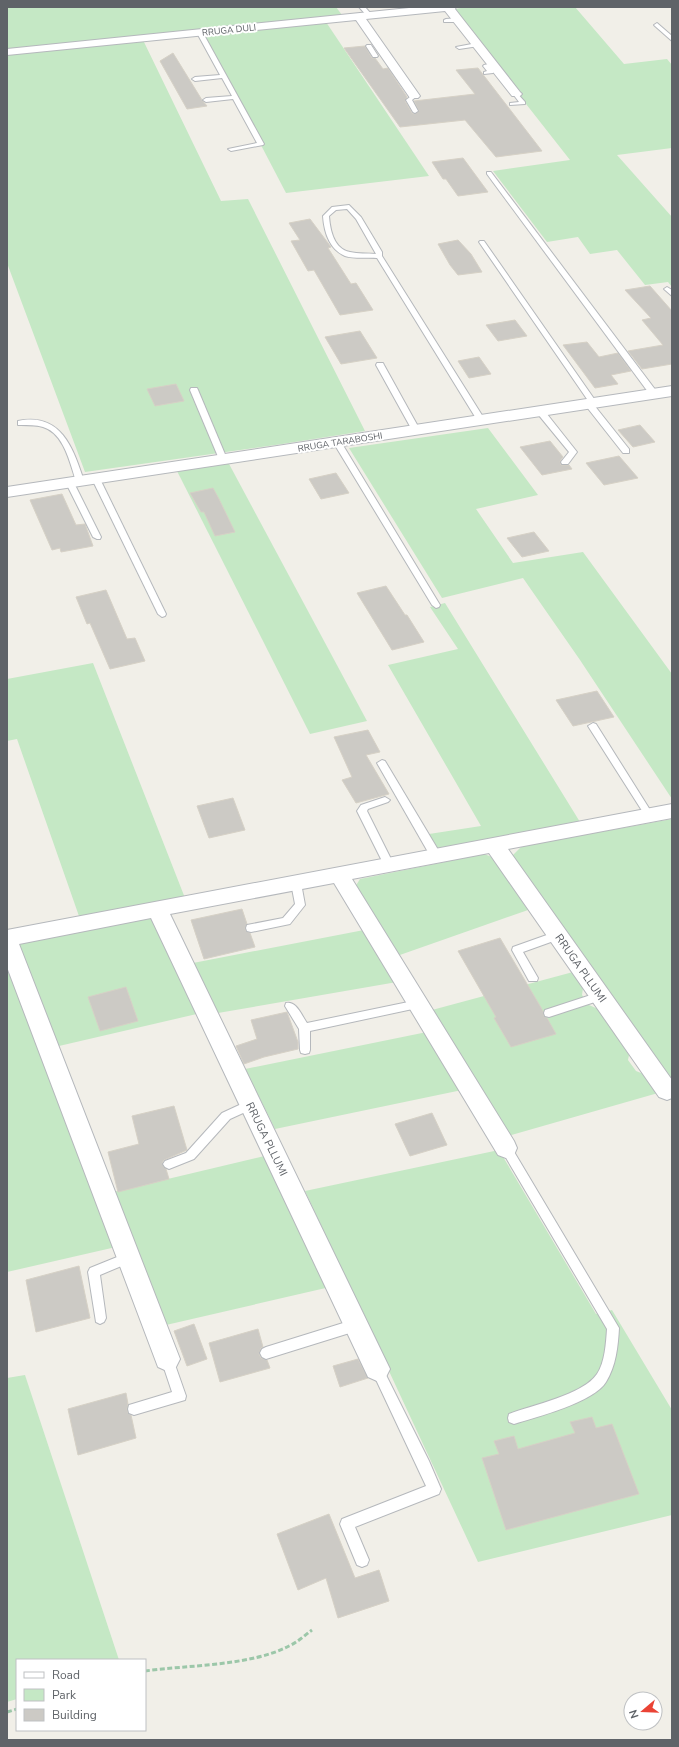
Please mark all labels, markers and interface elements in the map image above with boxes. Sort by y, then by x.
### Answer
street label: RRUGA DULI [201,21,257,39]
street label: RRUGA TARABOSHI [297,429,383,455]
street label: RRUGA PLLUMI [551,931,610,1006]
street label: RRUGA PLLUMI [242,1100,291,1179]
legend [16,1659,146,1731]
text: Road [52,1667,80,1683]
text: Park [52,1687,77,1703]
north arrow [623,1691,663,1731]
text: Building [52,1707,97,1723]
text: N [626,1708,642,1720]

